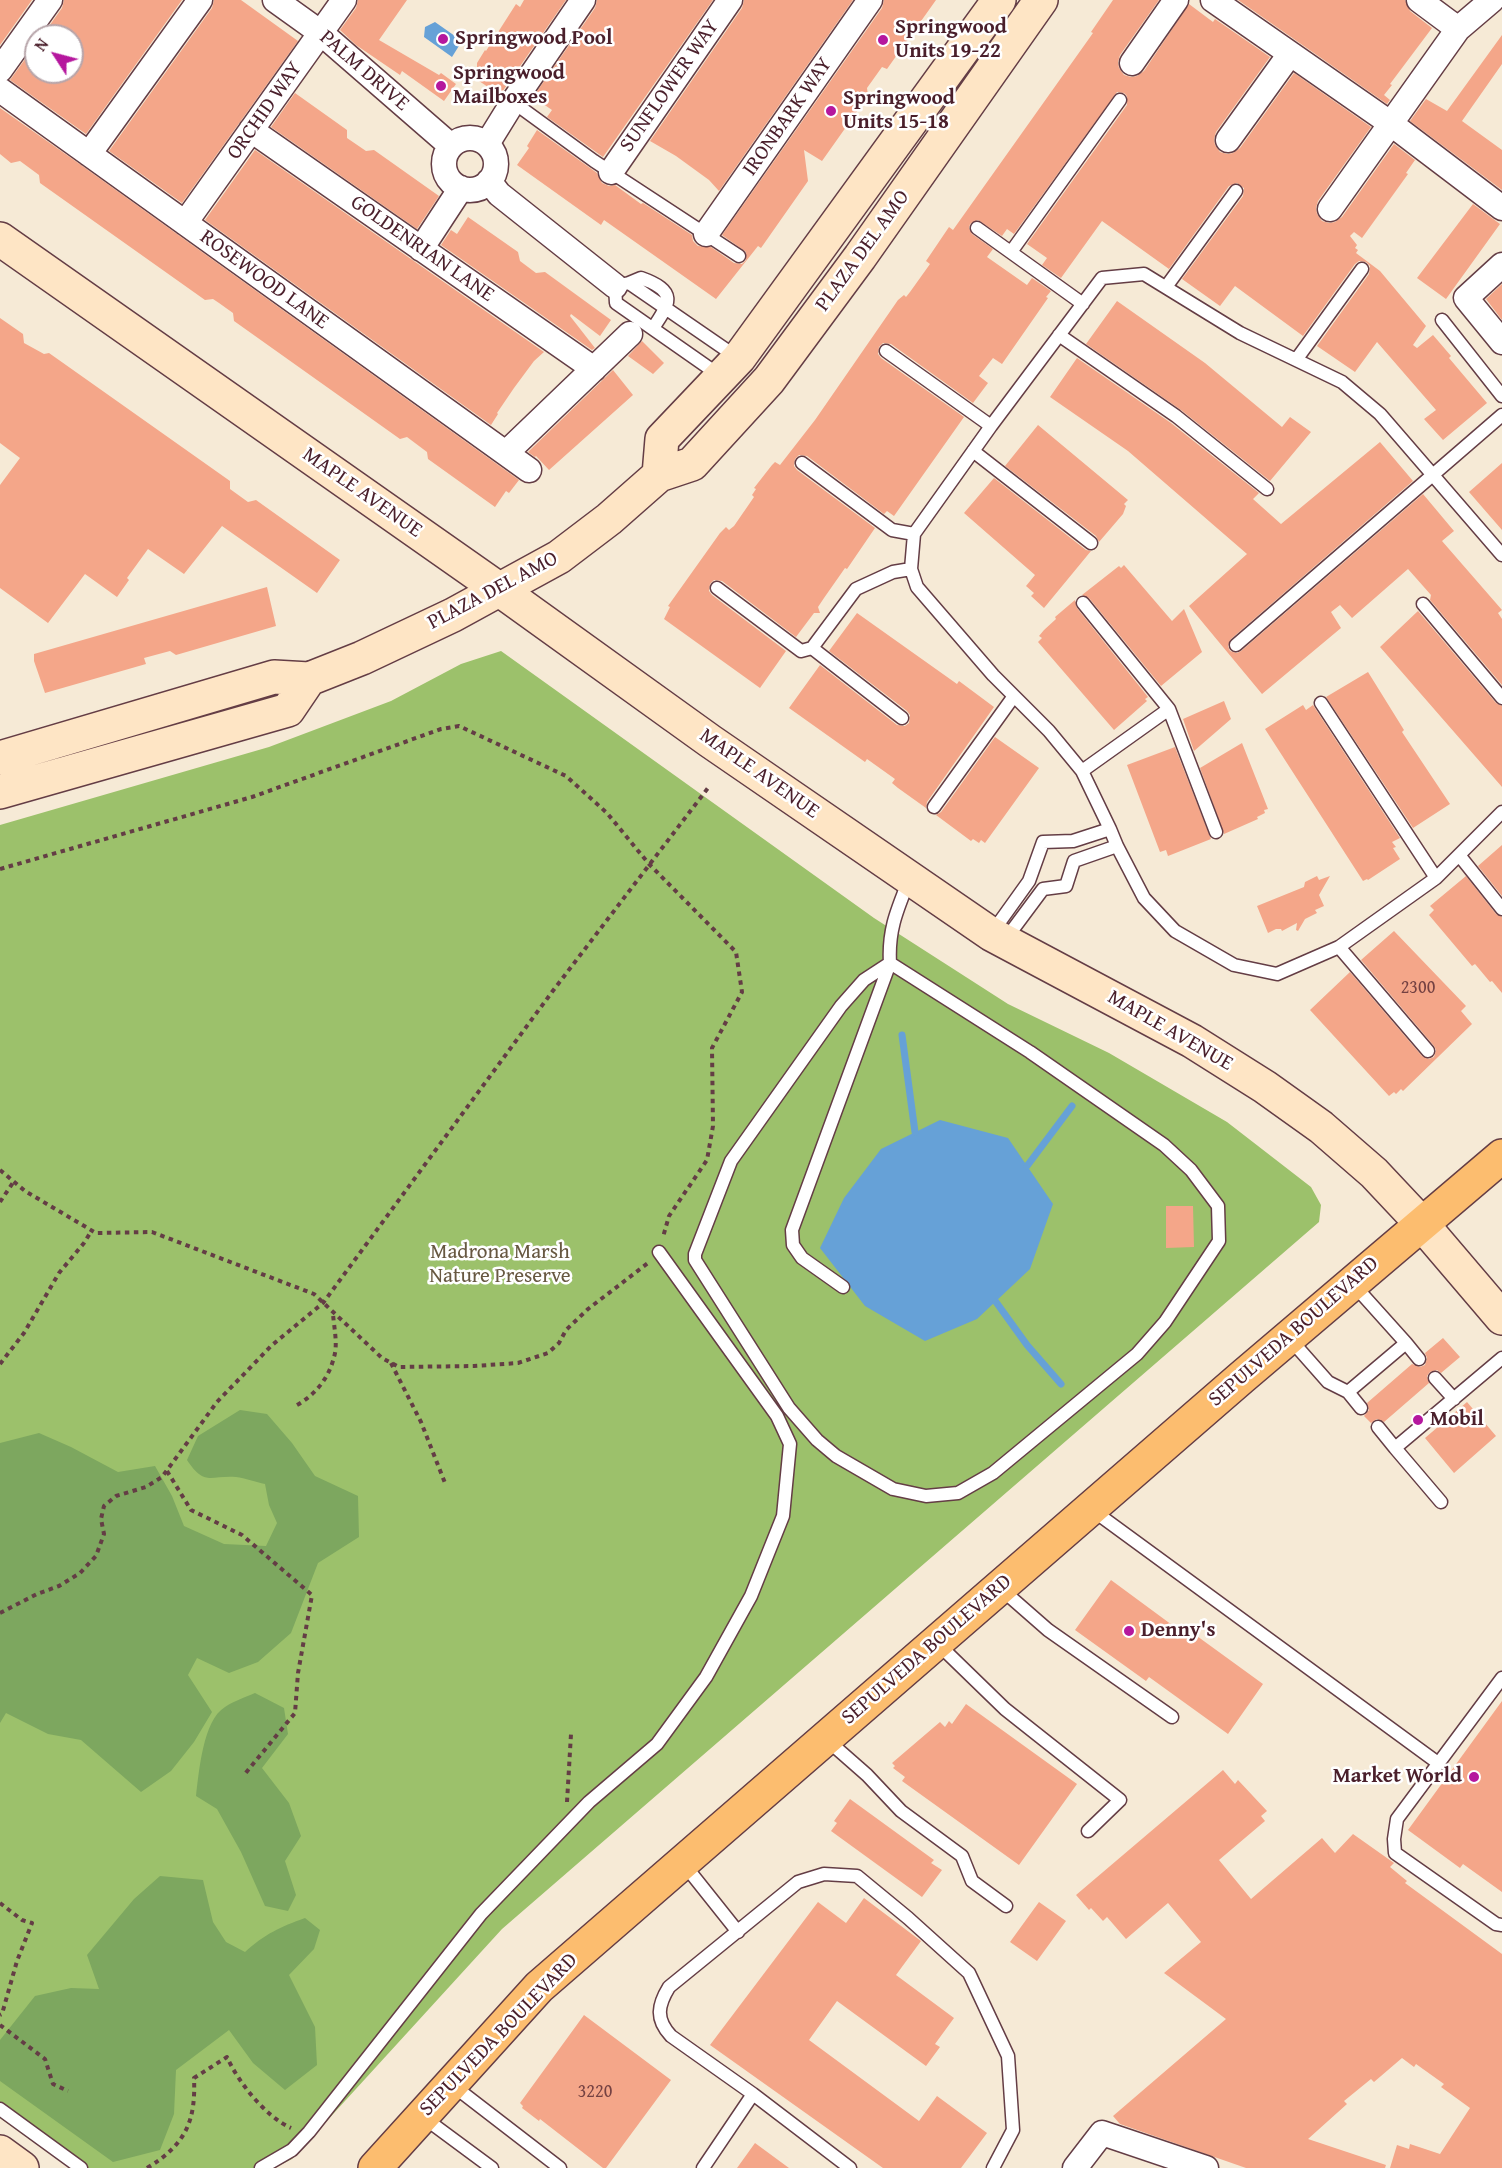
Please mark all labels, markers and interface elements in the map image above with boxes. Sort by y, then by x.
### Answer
street label: SUNFLOWER WAY [615,15,725,157]
place label: Springwood Units 19-22 [895,15,1007,65]
north arrow [24,24,84,84]
street label: PALM DRIVE [314,25,414,117]
place label: Springwood Pool [455,26,613,52]
marker: Springwood Pool [436,32,450,46]
text: N [28,33,54,56]
marker: Springwood Units 19-22 [876,33,890,47]
street label: IRONBARK WAY [738,53,838,181]
street label: ORCHID WAY [222,57,308,165]
place label: Springwood Mailboxes [453,61,565,111]
marker: Springwood Mailboxes [434,79,448,93]
place label: Springwood Units 15-18 [843,86,955,136]
marker: Springwood Units 15-18 [824,104,838,118]
street label: PLAZA DEL AMO [811,185,915,317]
street label: GOLDENRIAN LANE [345,190,499,308]
street label: ROSEWOOD LANE [195,225,333,335]
street label: MAPLE AVENUE [297,442,427,544]
street label: PLAZA DEL AMO [424,546,562,636]
street label: MAPLE AVENUE [694,723,824,825]
house number: 2300 [1401,977,1435,999]
street label: MAPLE AVENUE [1103,985,1237,1077]
park label: Madrona Marsh Nature Preserve [429,1240,571,1290]
street label: SEPULVEDA BOULEVARD [1204,1251,1384,1413]
place label: Mobil [1430,1407,1484,1433]
marker: Mobil [1411,1413,1425,1427]
street label: SEPULVEDA BOULEVARD [837,1569,1017,1731]
place label: Denny's [1141,1618,1215,1644]
marker: Denny's [1122,1624,1136,1638]
place label: Market World [1333,1764,1462,1790]
marker: Market World [1467,1770,1481,1784]
street label: SEPULVEDA BOULEVARD [415,1948,583,2122]
house number: 3220 [578,2081,612,2103]

